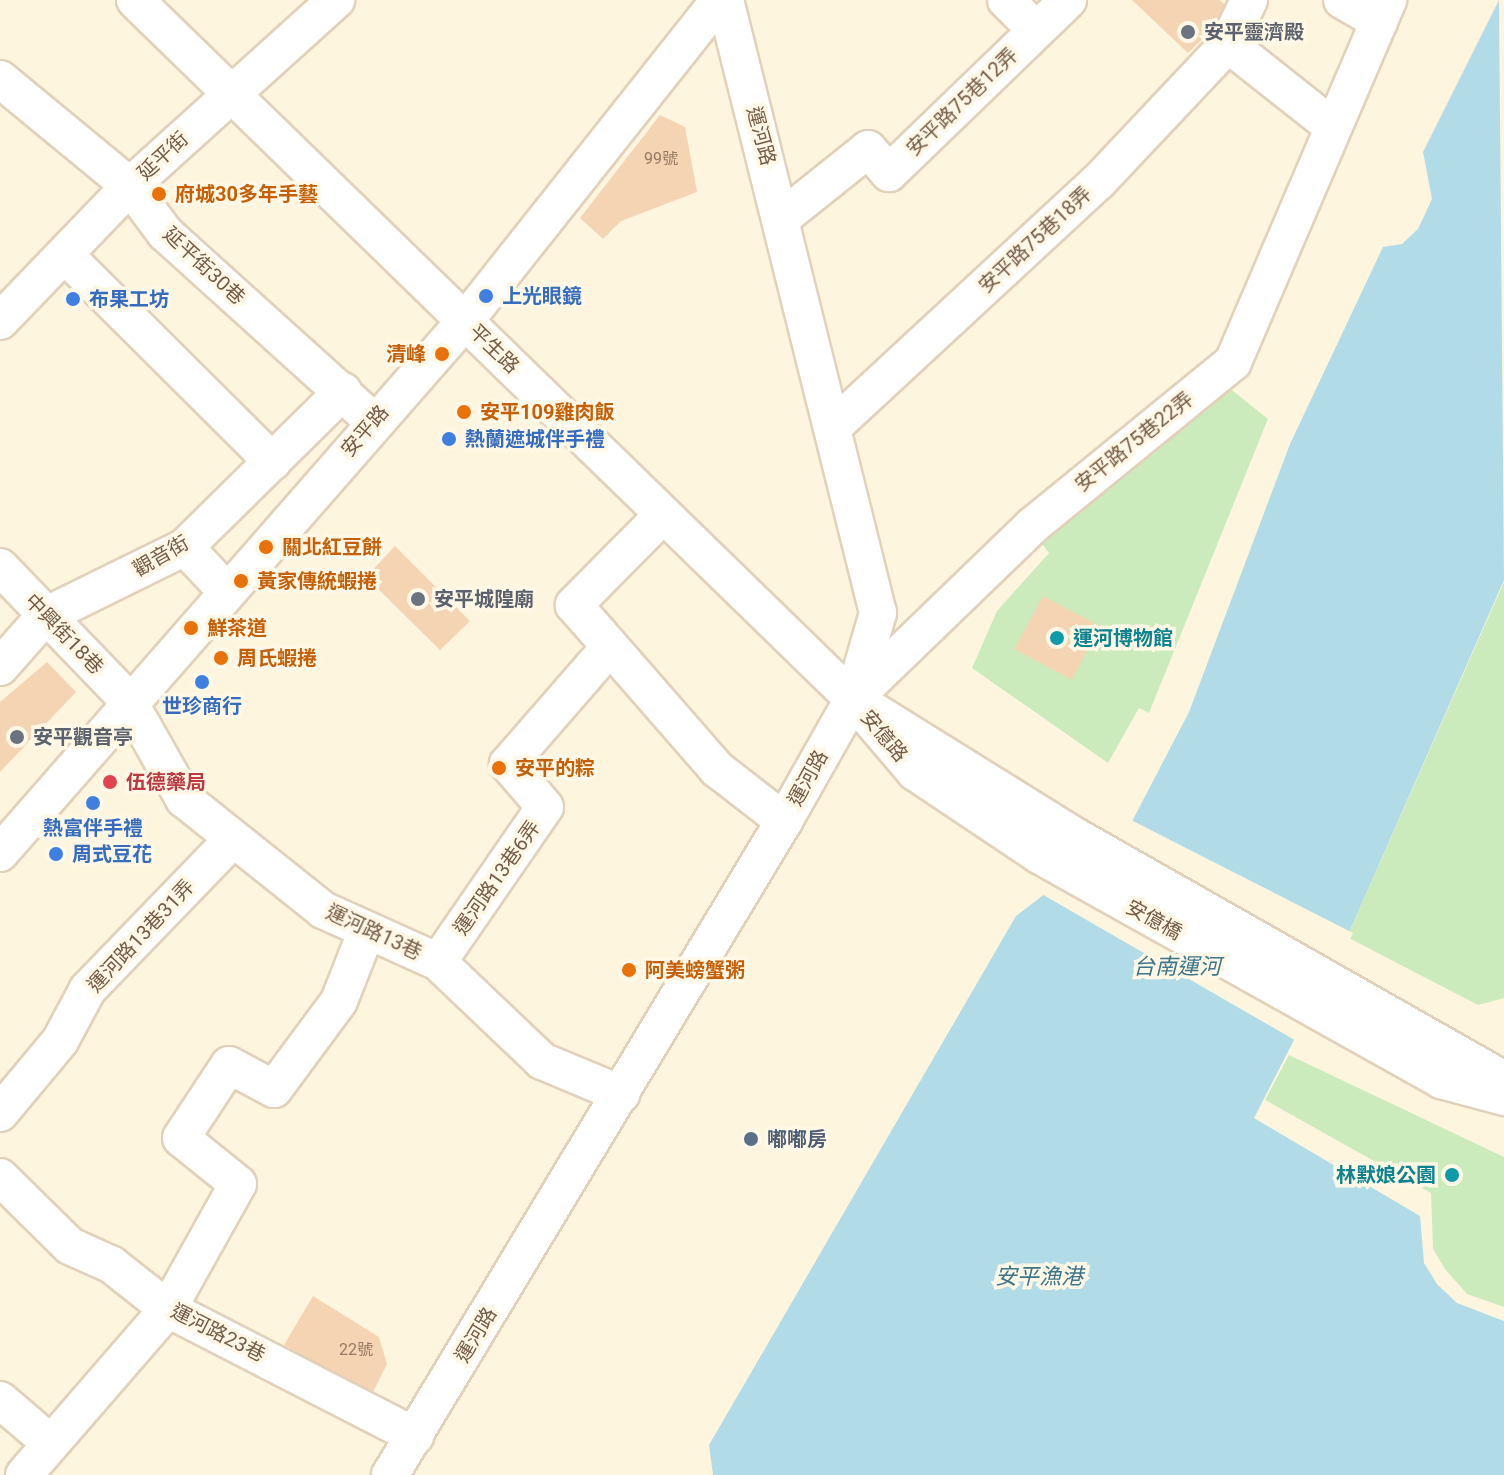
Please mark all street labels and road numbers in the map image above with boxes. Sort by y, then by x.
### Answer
street label: 安平路75巷12弄 [902,43,1022,161]
street label: 運河路 [742,104,780,168]
street label: 延平街 [133,127,193,185]
street label: 安平路75巷18弄 [974,182,1096,298]
street label: 延平街30巷 [158,222,250,310]
street label: 平生路 [464,320,524,378]
street label: 安平路75巷22弄 [1070,387,1198,497]
street label: 安平路 [336,400,394,462]
street label: 觀音街 [129,531,193,581]
street label: 中興街18巷 [20,589,108,679]
street label: 安億路 [856,705,912,767]
street label: 運河路 [783,746,833,810]
street label: 運河路13巷6弄 [449,816,545,940]
street label: 運河路13巷31弄 [83,875,199,997]
street label: 安億橋 [1122,895,1186,945]
street label: 運河路13巷 [322,899,426,965]
street label: 運河路23巷 [167,1299,269,1367]
street label: 運河路 [450,1303,502,1367]

